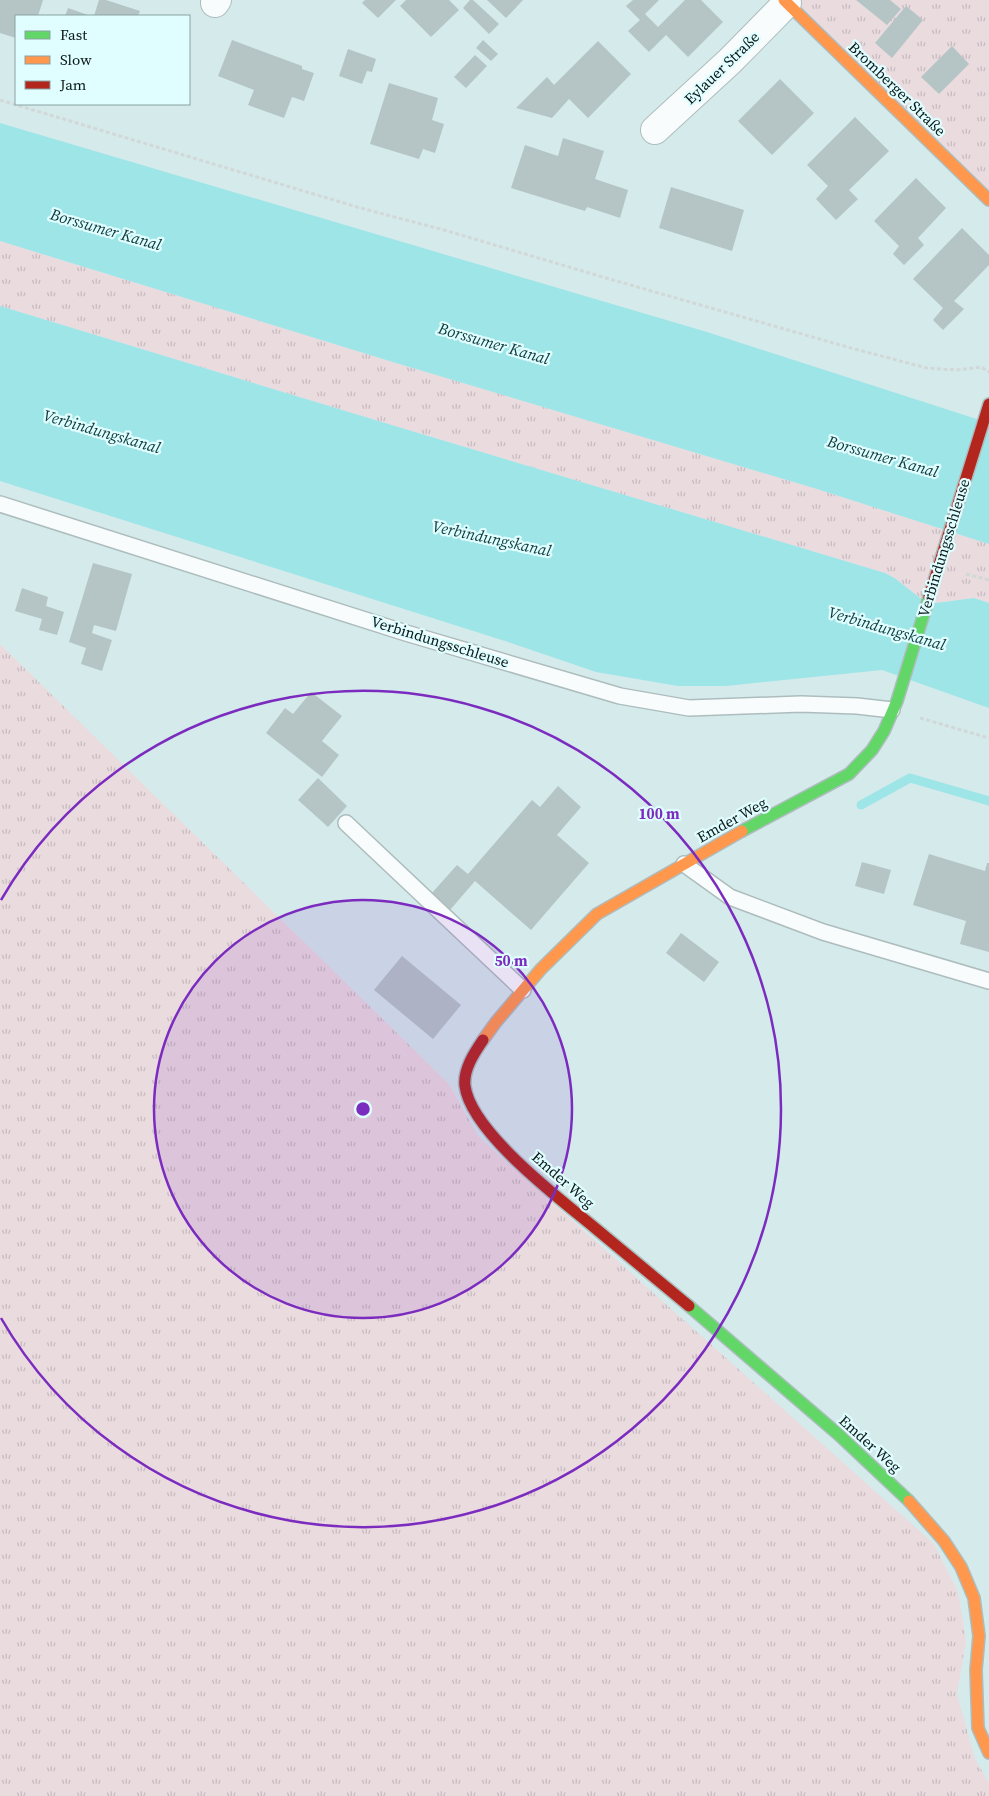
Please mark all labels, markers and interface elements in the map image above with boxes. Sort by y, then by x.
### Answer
legend [15,15,190,105]
text: Fast [60,24,87,45]
street label: Eylauer Straße [679,26,764,109]
street label: Bromberger Straße [844,37,951,141]
text: Slow [60,49,92,70]
text: Jam [59,74,87,95]
water label: Borssumer Kanal [47,202,165,256]
water label: Borssumer Kanal [435,316,553,370]
water label: Verbindungskanal [41,404,164,458]
water label: Borssumer Kanal [824,429,942,483]
street label: Verbindungsschleuse [913,476,975,619]
water label: Verbindungskanal [431,515,554,561]
water label: Verbindungskanal [826,601,949,655]
street label: Verbindungsschleuse [369,611,512,673]
street label: Emder Weg [693,792,771,847]
text: 100 m [638,803,680,824]
text: 50 m [494,950,528,971]
centre of rings [354,1100,372,1118]
street label: Emder Weg [527,1146,599,1213]
street label: Emder Weg [835,1410,906,1477]

